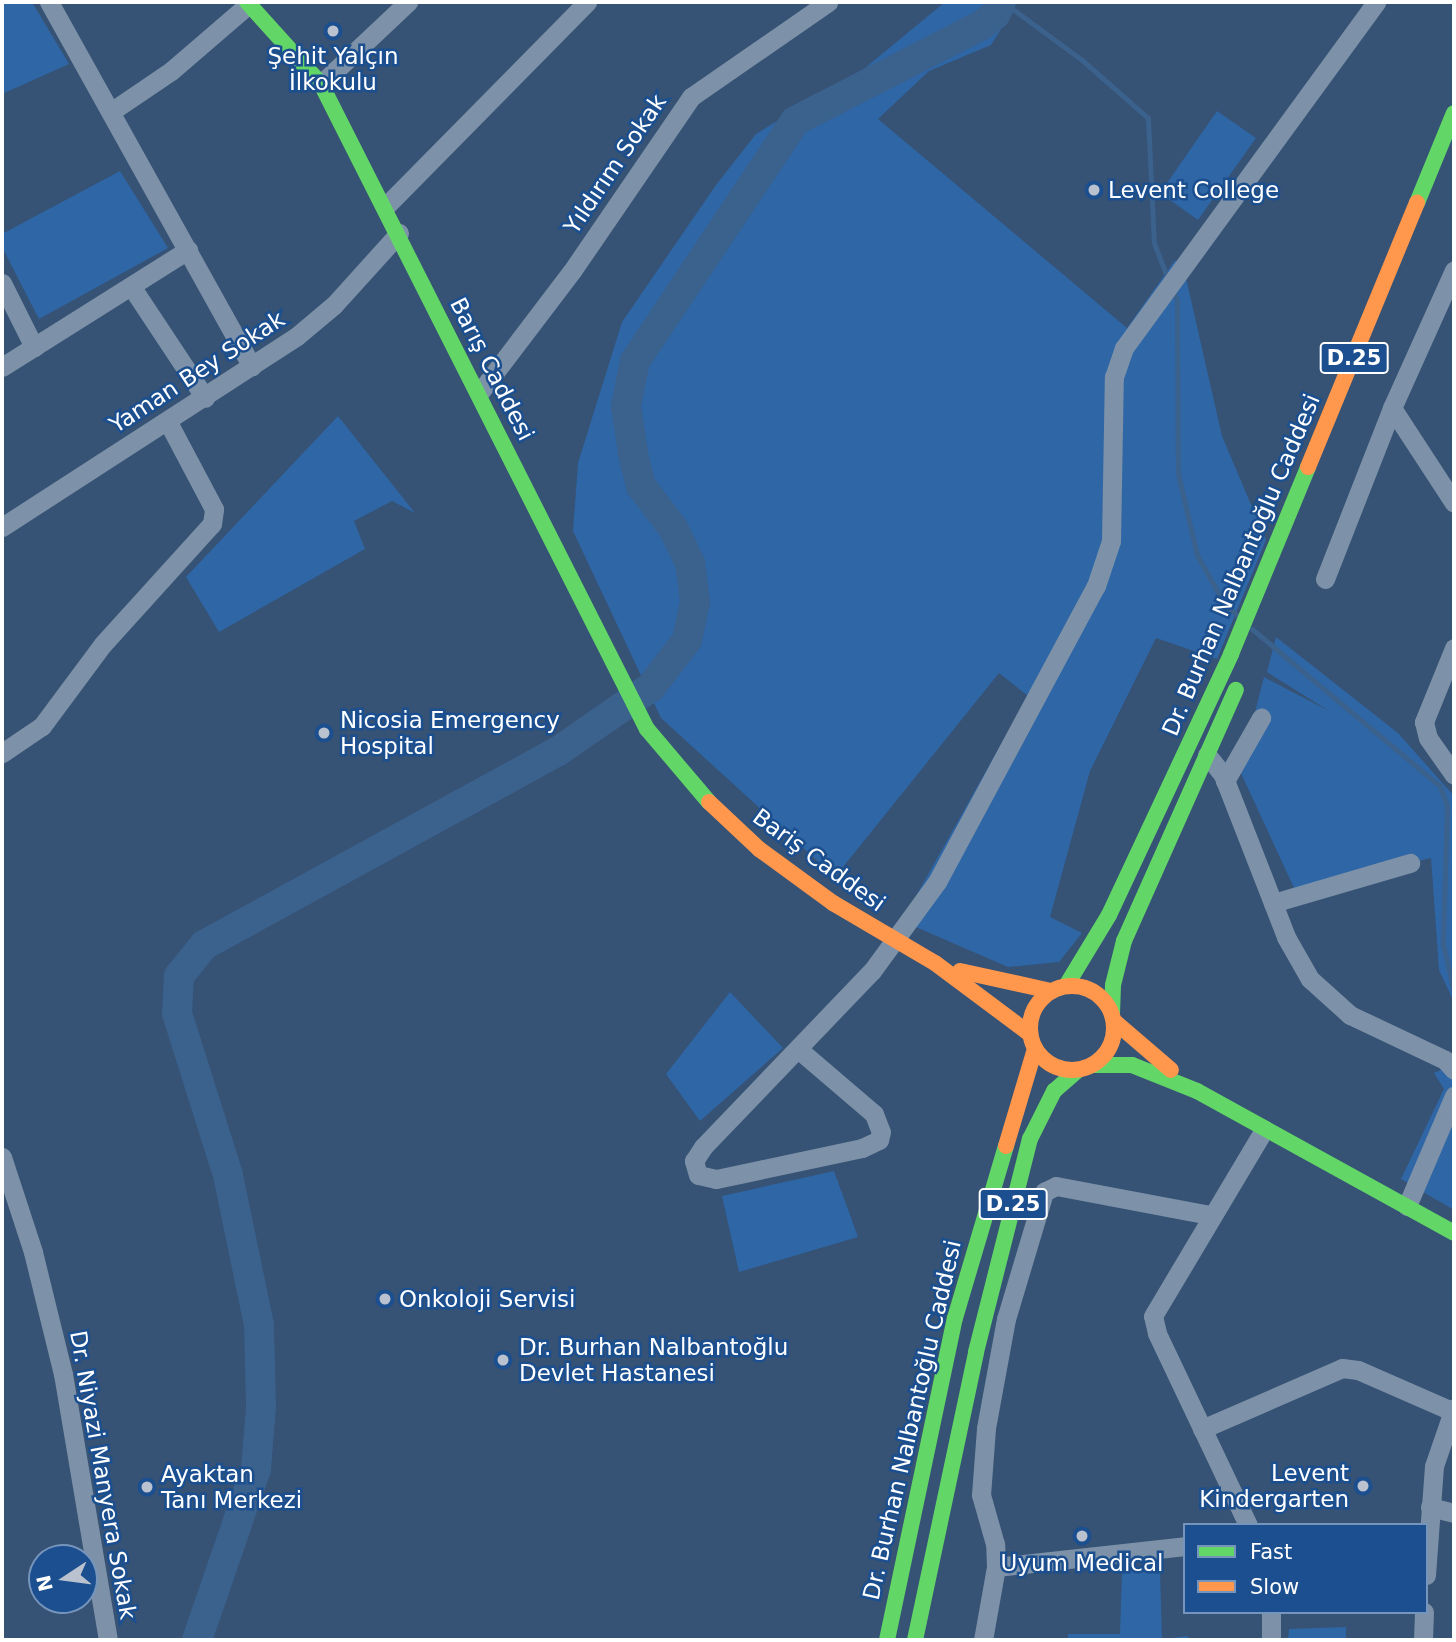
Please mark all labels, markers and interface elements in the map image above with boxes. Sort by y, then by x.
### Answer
marker: Şehit Yalçın İlkokulu [325,23,341,39]
place label: Şehit Yalçın İlkokulu [267,42,399,96]
street label: Yıldırım Sokak [558,89,672,239]
place label: Levent College [1108,176,1279,204]
marker: Levent College [1086,182,1102,198]
street label: Barış Caddesi [444,293,540,445]
street label: Yaman Bey Sokak [104,305,290,439]
road number: D.25 [1319,340,1389,376]
street label: Dr. Burhan Nalbantoğlu Caddesi [1156,390,1326,740]
place label: Nicosia Emergency Hospital [340,706,560,760]
marker: Nicosia Emergency Hospital [314,723,334,743]
street label: Bariş Caddesi [747,803,891,917]
road number: D.25 [978,1186,1048,1222]
street label: Dr. Burhan Nalbantoğlu Caddesi [857,1237,967,1603]
place label: Onkoloji Servisi [399,1285,575,1313]
marker: Onkoloji Servisi [377,1291,393,1307]
street label: Dr. Niyazi Manyera Sokak [64,1328,142,1622]
place label: Dr. Burhan Nalbantoğlu Devlet Hastanesi [519,1333,788,1387]
marker: Dr. Burhan Nalbantoğlu Devlet Hastanesi [493,1350,513,1370]
place label: Levent Kindergarten [1199,1459,1349,1513]
place label: Ayaktan Tanı Merkezi [161,1460,302,1514]
marker: Levent Kindergarten [1355,1478,1371,1494]
marker: Ayaktan Tanı Merkezi [139,1479,155,1495]
legend [1183,1523,1428,1614]
marker: Uyum Medical [1072,1526,1092,1546]
text: Fast [1250,1540,1292,1564]
north arrow [28,1544,98,1614]
place label: Uyum Medical [1001,1549,1163,1577]
text: N [32,1573,57,1593]
text: Slow [1250,1575,1299,1599]

